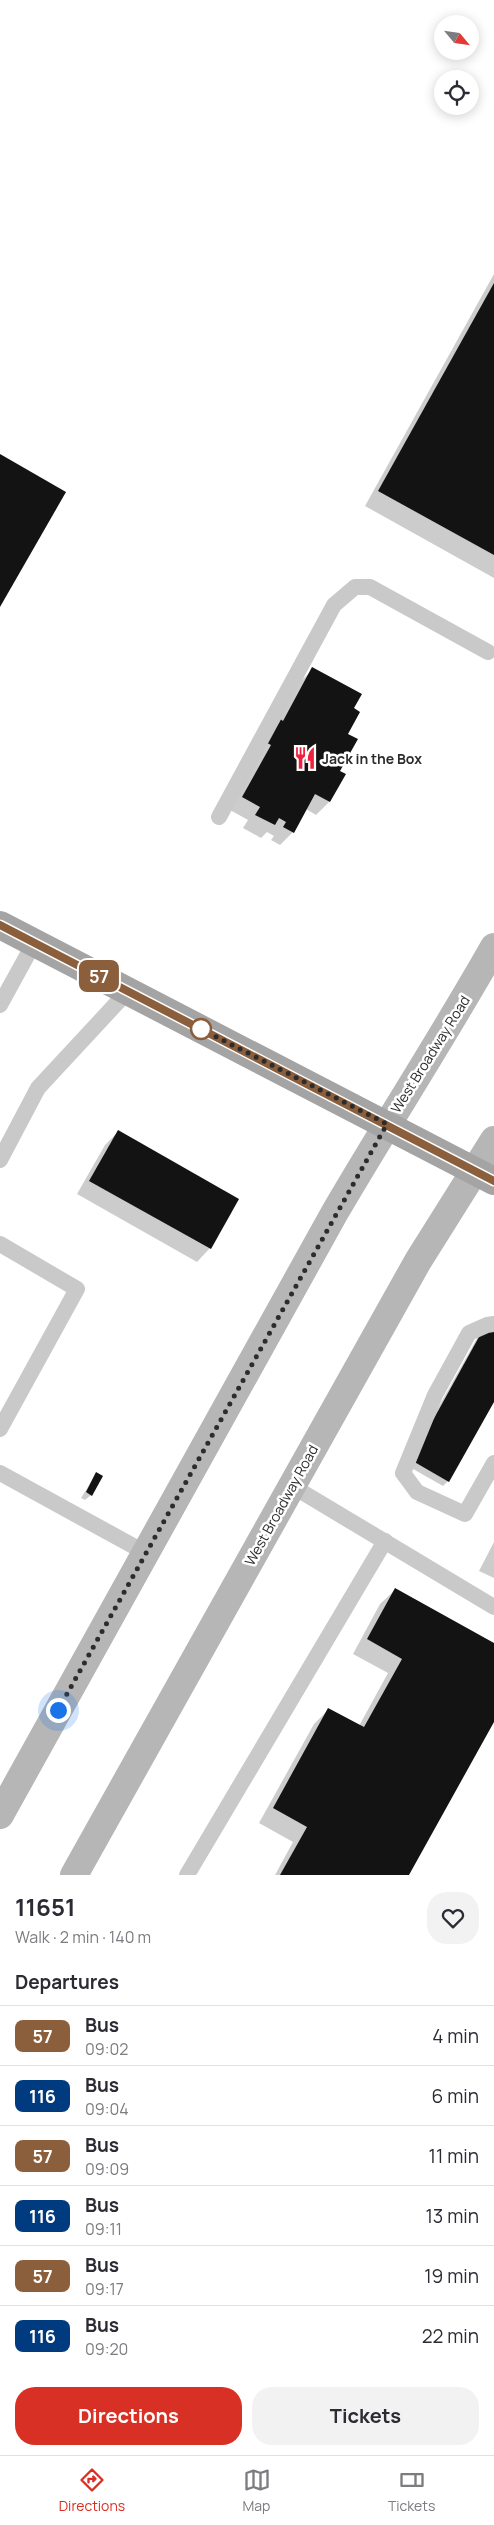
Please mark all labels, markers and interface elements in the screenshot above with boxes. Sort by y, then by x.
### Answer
north arrow [434,15,479,60]
map controls [434,15,479,115]
button: locate [434,70,479,115]
restaurant icon: Jack in the Box [292,745,318,771]
place label: Jack in the Box [322,749,422,768]
line badge: 57 [76,960,122,992]
text: 57 [89,964,109,988]
street label: West Broadway Road [386,992,474,1116]
unlabelled marker [190,1018,212,1040]
street label: West Broadway Road [240,1441,322,1569]
your location [46,1698,71,1723]
text: 11651 [15,1890,76,1923]
button: heart [427,1892,479,1944]
text: Walk · 2 min · 140 m [15,1926,151,1948]
text: Departures [15,1969,119,1995]
text: Bus [85,2012,119,2038]
text: 4 min [432,2023,479,2049]
text: 57 [32,2024,53,2048]
text: 09:02 [85,2038,128,2060]
text: Bus [85,2072,119,2098]
text: 6 min [432,2083,479,2109]
text: 116 [29,2084,56,2108]
text: 09:04 [85,2098,129,2120]
text: Bus [85,2132,119,2158]
text: 11 min [429,2143,479,2169]
text: 57 [32,2144,53,2168]
text: 09:09 [85,2158,129,2180]
text: Bus [85,2192,119,2218]
text: 13 min [425,2203,479,2229]
text: 116 [29,2204,56,2228]
text: 09:11 [85,2218,122,2240]
text: Bus [85,2252,119,2278]
text: 19 min [424,2263,479,2289]
text: 57 [32,2264,53,2288]
text: 09:17 [85,2278,124,2300]
text: Bus [85,2312,119,2338]
text: 22 min [422,2323,479,2349]
text: 116 [29,2324,56,2348]
text: 09:20 [85,2338,128,2360]
button: Directions [15,2387,242,2445]
button: Tickets [252,2387,479,2445]
tab: Directions [59,2466,125,2515]
tab: Map [243,2466,271,2515]
tab: Tickets [388,2466,435,2515]

